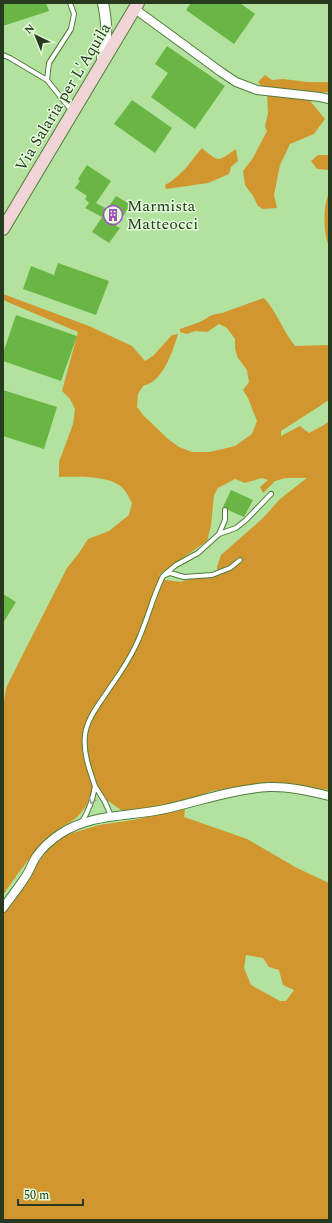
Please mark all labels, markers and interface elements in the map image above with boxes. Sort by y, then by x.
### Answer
north arrow [16,16,56,56]
street label: Via Salaria per L'Aquila [9,18,117,176]
text: N [20,20,39,38]
place label: Marmista Matteocci [127,194,198,236]
building icon: Marmista Matteocci [102,204,124,226]
one-way arrow [88,798,97,805]
scale bar [18,1181,83,1207]
text: 50 m [24,1186,49,1205]

